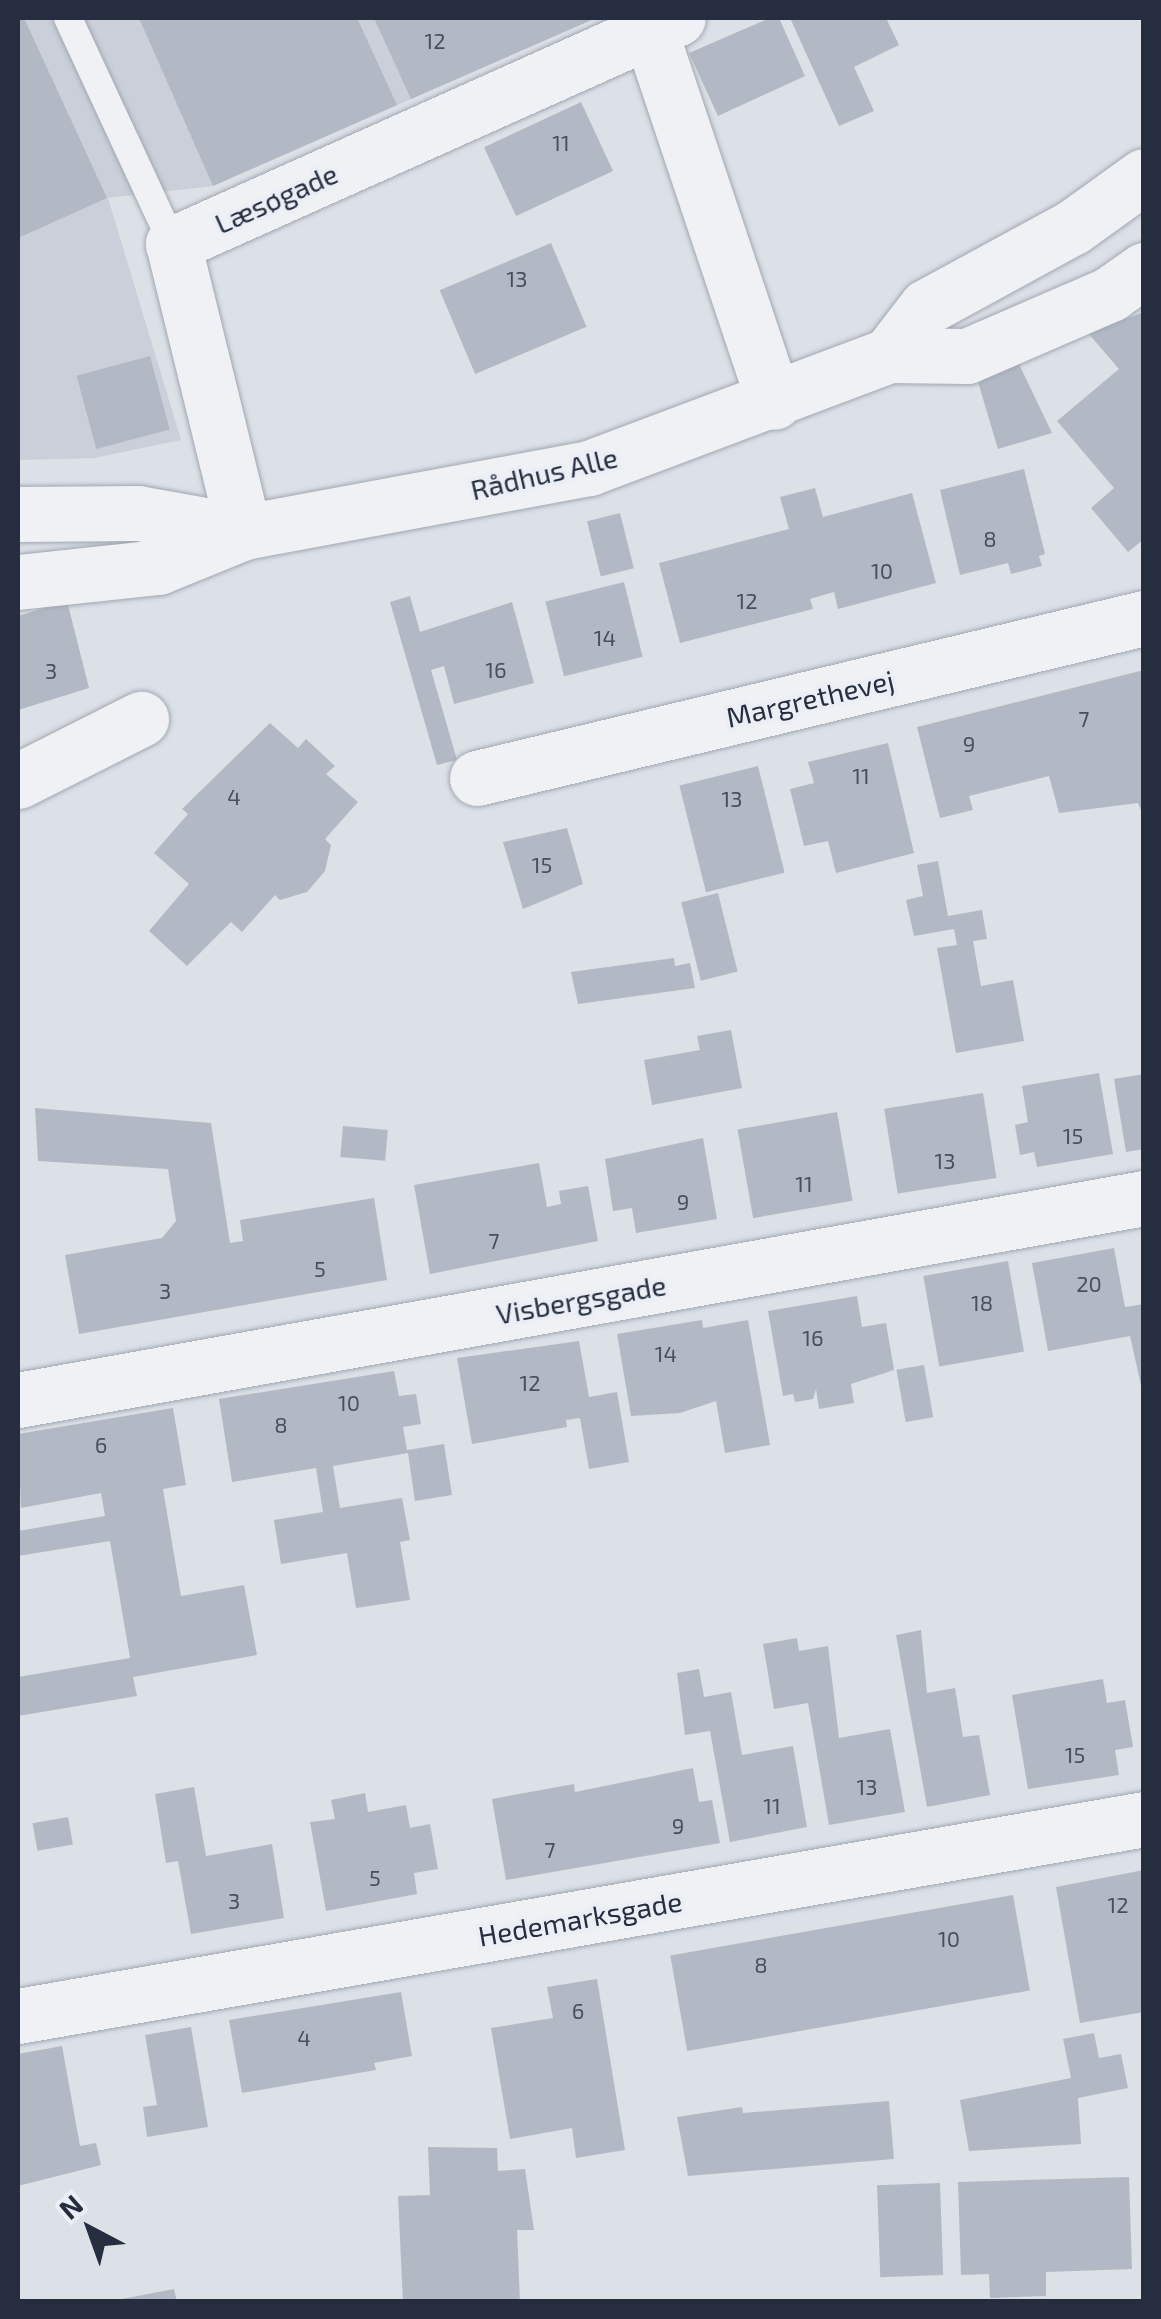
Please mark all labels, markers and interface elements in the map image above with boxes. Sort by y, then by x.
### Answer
house number: 12 [424,28,446,54]
house number: 11 [552,130,570,156]
street label: Læsøgade [209,156,343,240]
house number: 13 [507,266,527,292]
street label: Rådhus Alle [467,440,621,506]
house number: 8 [983,526,997,552]
house number: 10 [871,558,893,584]
house number: 12 [736,588,758,614]
house number: 14 [594,625,616,651]
house number: 16 [485,657,507,683]
house number: 3 [45,658,57,684]
street label: Margrethevej [723,662,897,734]
house number: 7 [1078,706,1090,732]
house number: 9 [963,731,975,757]
house number: 11 [852,763,870,789]
house number: 4 [227,784,241,810]
house number: 13 [722,786,742,812]
house number: 15 [532,852,552,878]
house number: 15 [1063,1123,1083,1149]
house number: 13 [935,1148,955,1174]
house number: 11 [795,1171,813,1197]
house number: 9 [677,1189,689,1215]
house number: 7 [488,1228,500,1254]
house number: 5 [314,1256,326,1282]
street label: Visbergsgade [493,1268,669,1330]
house number: 20 [1076,1271,1102,1297]
house number: 3 [159,1278,171,1304]
house number: 18 [971,1290,993,1316]
house number: 16 [802,1325,824,1351]
house number: 14 [655,1341,677,1367]
house number: 12 [519,1370,541,1396]
house number: 10 [338,1390,360,1416]
house number: 8 [274,1412,288,1438]
house number: 6 [95,1432,107,1458]
house number: 15 [1065,1742,1085,1768]
house number: 13 [857,1774,877,1800]
house number: 11 [763,1793,781,1819]
house number: 9 [672,1813,684,1839]
house number: 7 [544,1837,556,1863]
house number: 5 [369,1865,381,1891]
street label: Hedemarksgade [475,1884,685,1952]
house number: 3 [228,1888,240,1914]
house number: 12 [1107,1892,1129,1918]
house number: 10 [938,1926,960,1952]
house number: 8 [754,1952,768,1978]
house number: 6 [572,1998,584,2024]
house number: 4 [297,2025,311,2051]
north arrow [40,2179,140,2279]
text: N [52,2187,89,2226]

